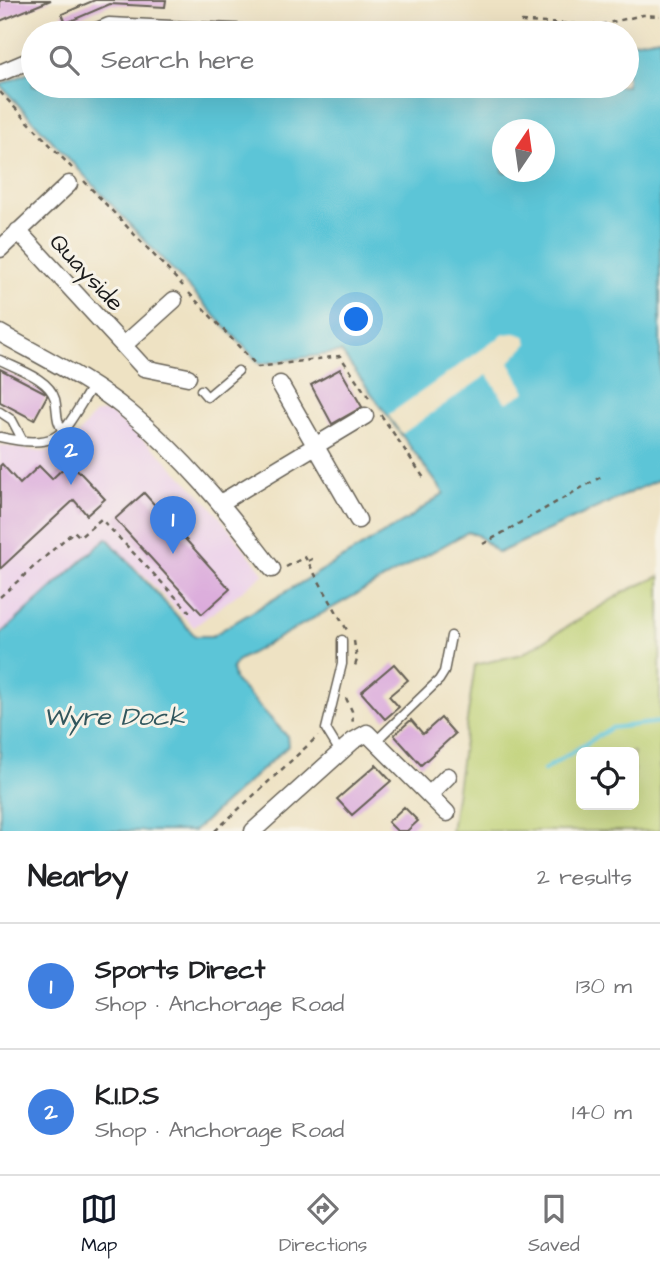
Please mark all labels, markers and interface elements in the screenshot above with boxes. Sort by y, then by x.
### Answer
search box [21,21,639,98]
icon: search [45,41,83,79]
text: Search here [101,42,254,78]
north arrow [492,119,555,182]
street label: Quayside [40,226,131,320]
your location [339,302,373,336]
pin: 2 [48,427,94,485]
pin: 1 [150,496,196,554]
water label: Wyre Dock [43,699,186,736]
map controls [576,747,639,810]
button: locate [576,747,639,810]
text: Nearby [28,856,128,898]
text: 2 results [537,861,632,893]
text: Sports Direct [95,952,265,988]
text: 1 [50,970,52,1002]
text: 130 m [576,970,632,1002]
text: Shop · Anchorage Road [95,988,344,1020]
text: K.I.D.S [95,1078,159,1114]
text: 2 [44,1096,58,1128]
text: 140 m [572,1096,632,1128]
text: Shop · Anchorage Road [95,1114,344,1146]
tab: Map [80,1190,118,1259]
tab: Directions [279,1190,367,1259]
tab: Saved [528,1190,580,1259]

